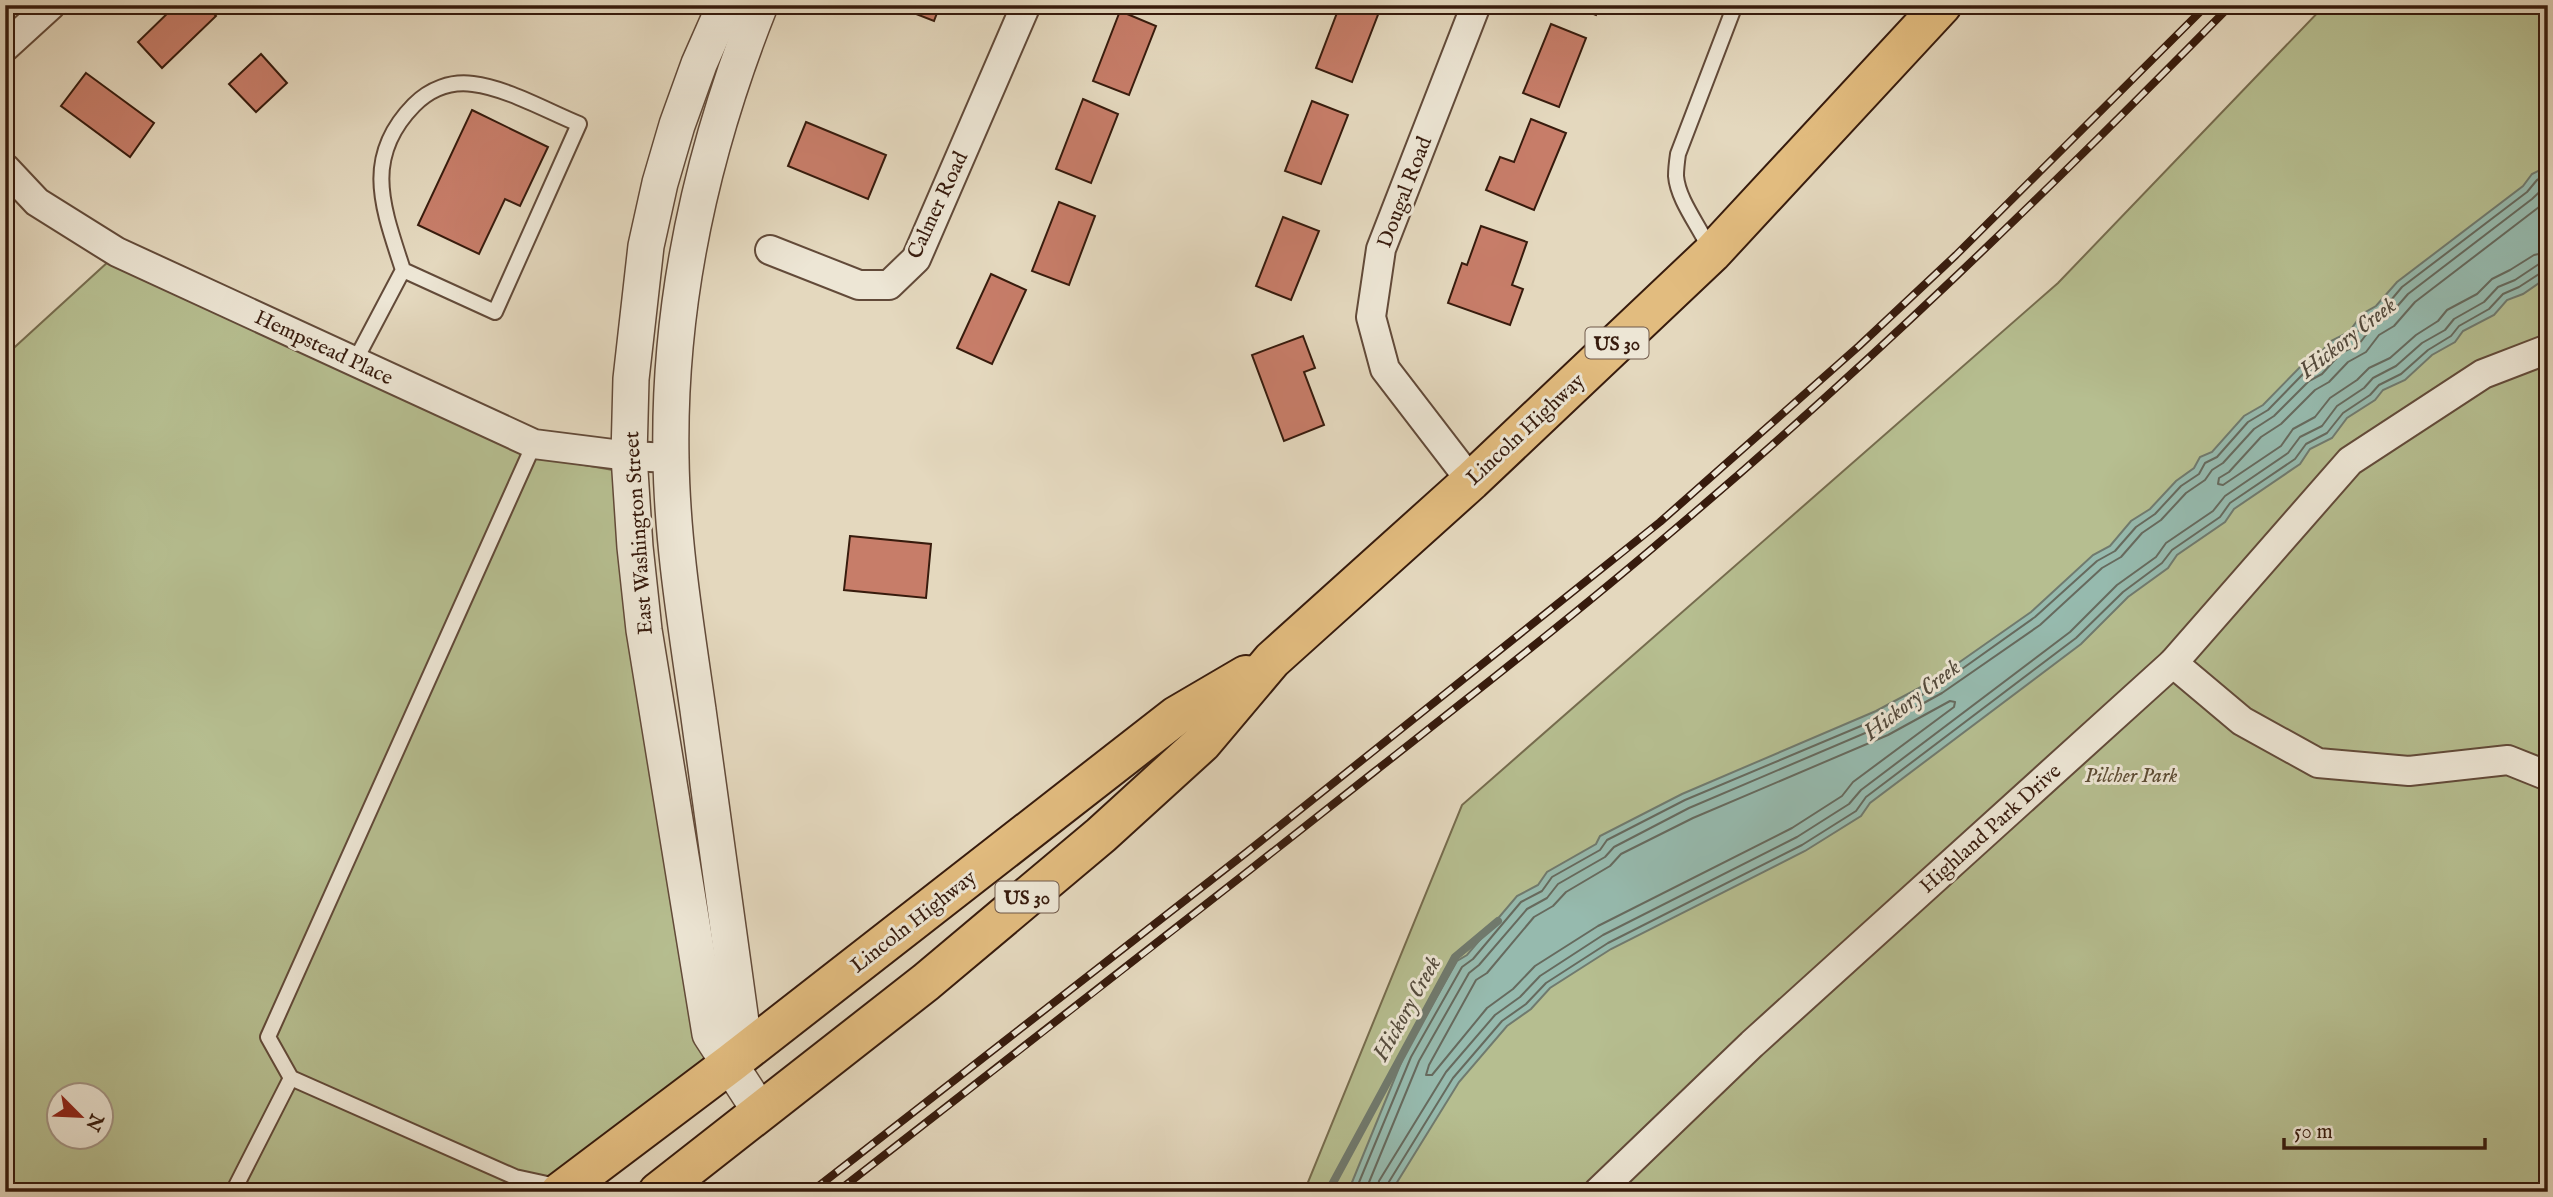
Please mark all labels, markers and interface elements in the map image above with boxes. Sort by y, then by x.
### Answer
street label: Dougal Road [1372,132,1439,252]
street label: Calmer Road [902,147,975,264]
water label: Hickory Creek [2293,291,2402,386]
street label: Hempstead Place [250,304,397,392]
road number: US 30 [1586,328,1648,358]
street label: Lincoln Highway [1461,368,1591,492]
street label: East Washington Street [619,430,660,635]
water label: Hickory Creek [1857,653,1966,748]
street label: Highland Park Drive [1915,758,2068,900]
park label: Pilcher Park [2085,763,2178,790]
street label: Lincoln Highway [846,864,983,980]
road number: US 30 [996,882,1058,912]
water label: Hickory Creek [1366,951,1448,1067]
north arrow [46,1082,116,1152]
scale bar [2284,1106,2485,1150]
text: N [79,1109,108,1135]
text: 50 m [2294,1119,2333,1146]

